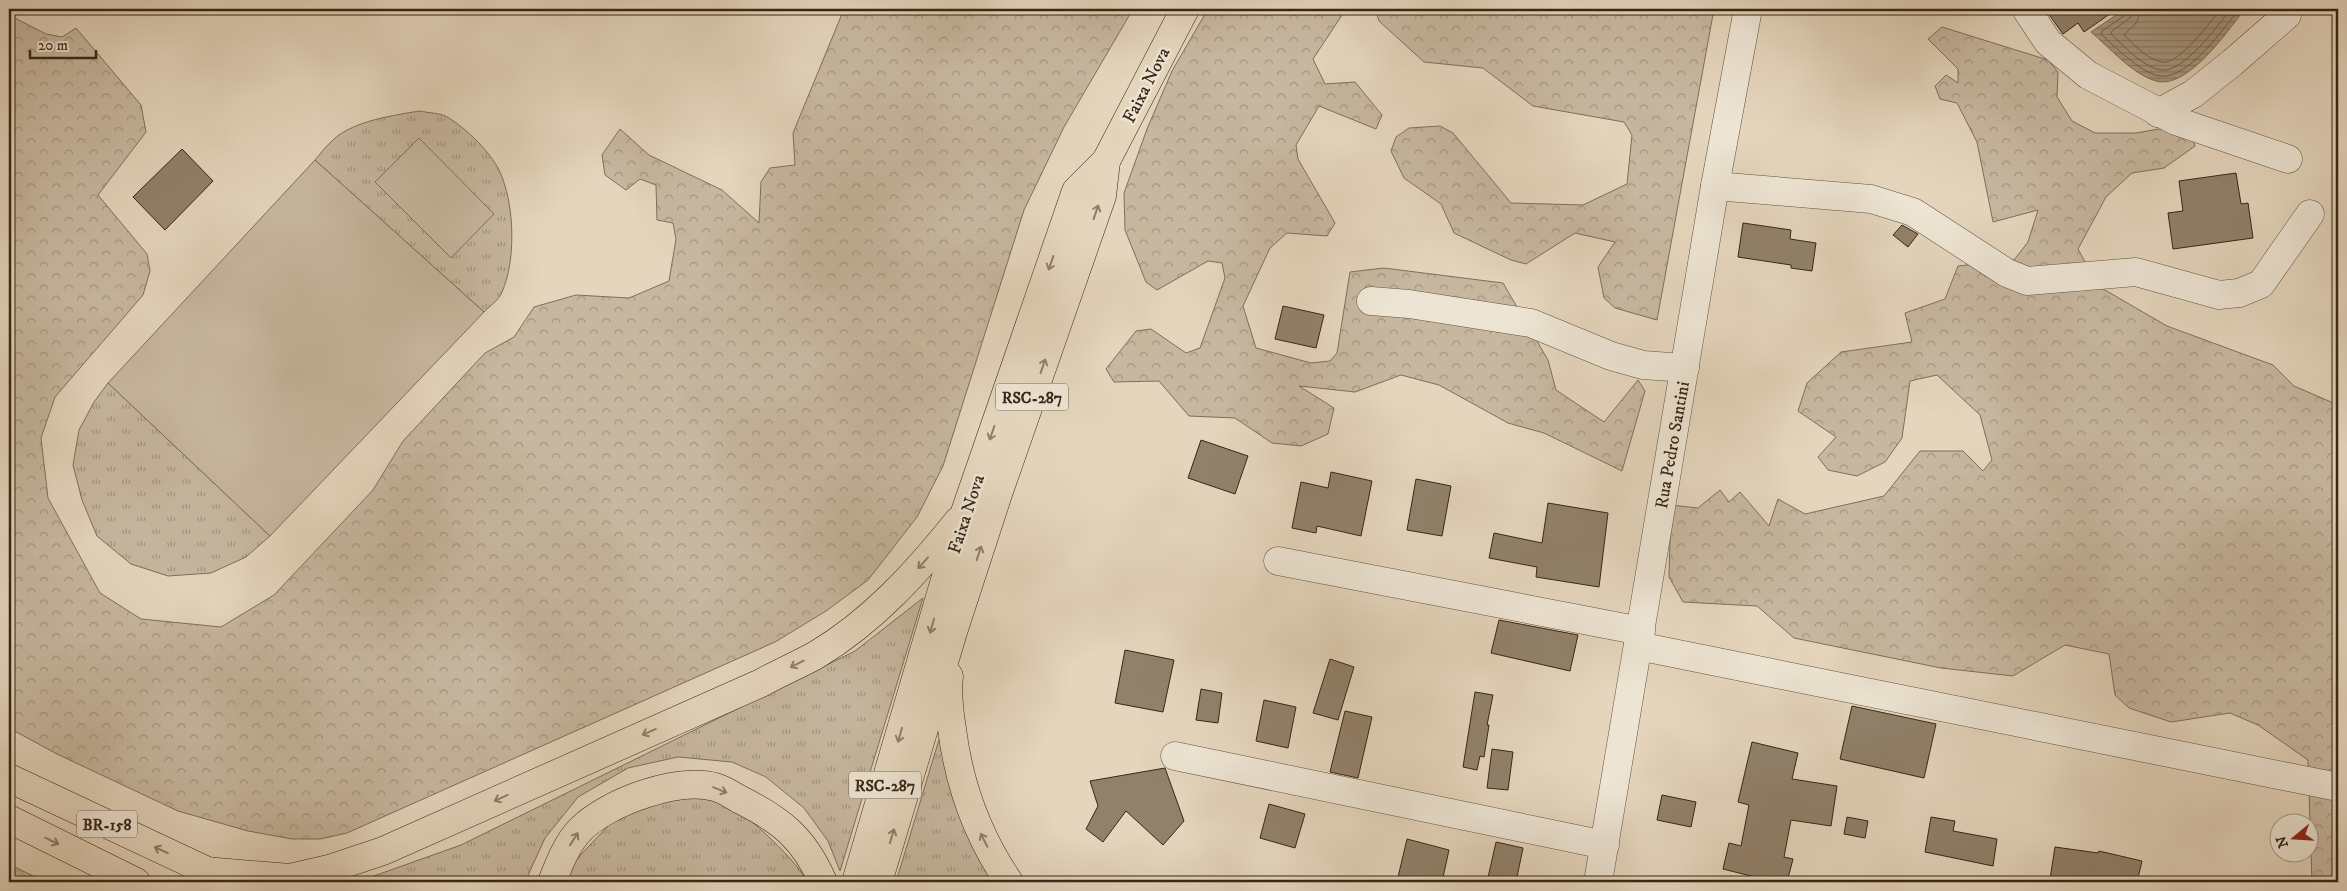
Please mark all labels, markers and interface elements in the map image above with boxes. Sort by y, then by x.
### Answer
scale bar [30,28,96,60]
text: 20 m [38,36,68,55]
street label: Faixa Nova [1119,44,1175,127]
one-way arrow [1092,205,1102,221]
one-way arrow [1046,255,1055,270]
one-way arrow [1039,359,1048,374]
street label: Rua Pedro Santini [1651,380,1695,511]
road number: RSC-287 [996,384,1068,411]
one-way arrow [987,425,996,441]
street label: Faixa Nova [944,472,990,557]
one-way arrow [975,545,984,561]
one-way arrow [917,557,929,570]
one-way arrow [926,618,936,634]
one-way arrow [790,660,805,669]
one-way arrow [894,726,904,742]
one-way arrow [642,728,657,738]
road number: RSC-287 [849,772,921,798]
one-way arrow [712,786,727,795]
one-way arrow [494,794,509,804]
road number: BR-158 [77,811,137,838]
north arrow [2270,814,2320,864]
one-way arrow [888,828,898,844]
one-way arrow [568,832,579,846]
one-way arrow [979,833,988,848]
text: N [2272,833,2293,850]
one-way arrow [45,836,60,846]
one-way arrow [154,845,169,854]

